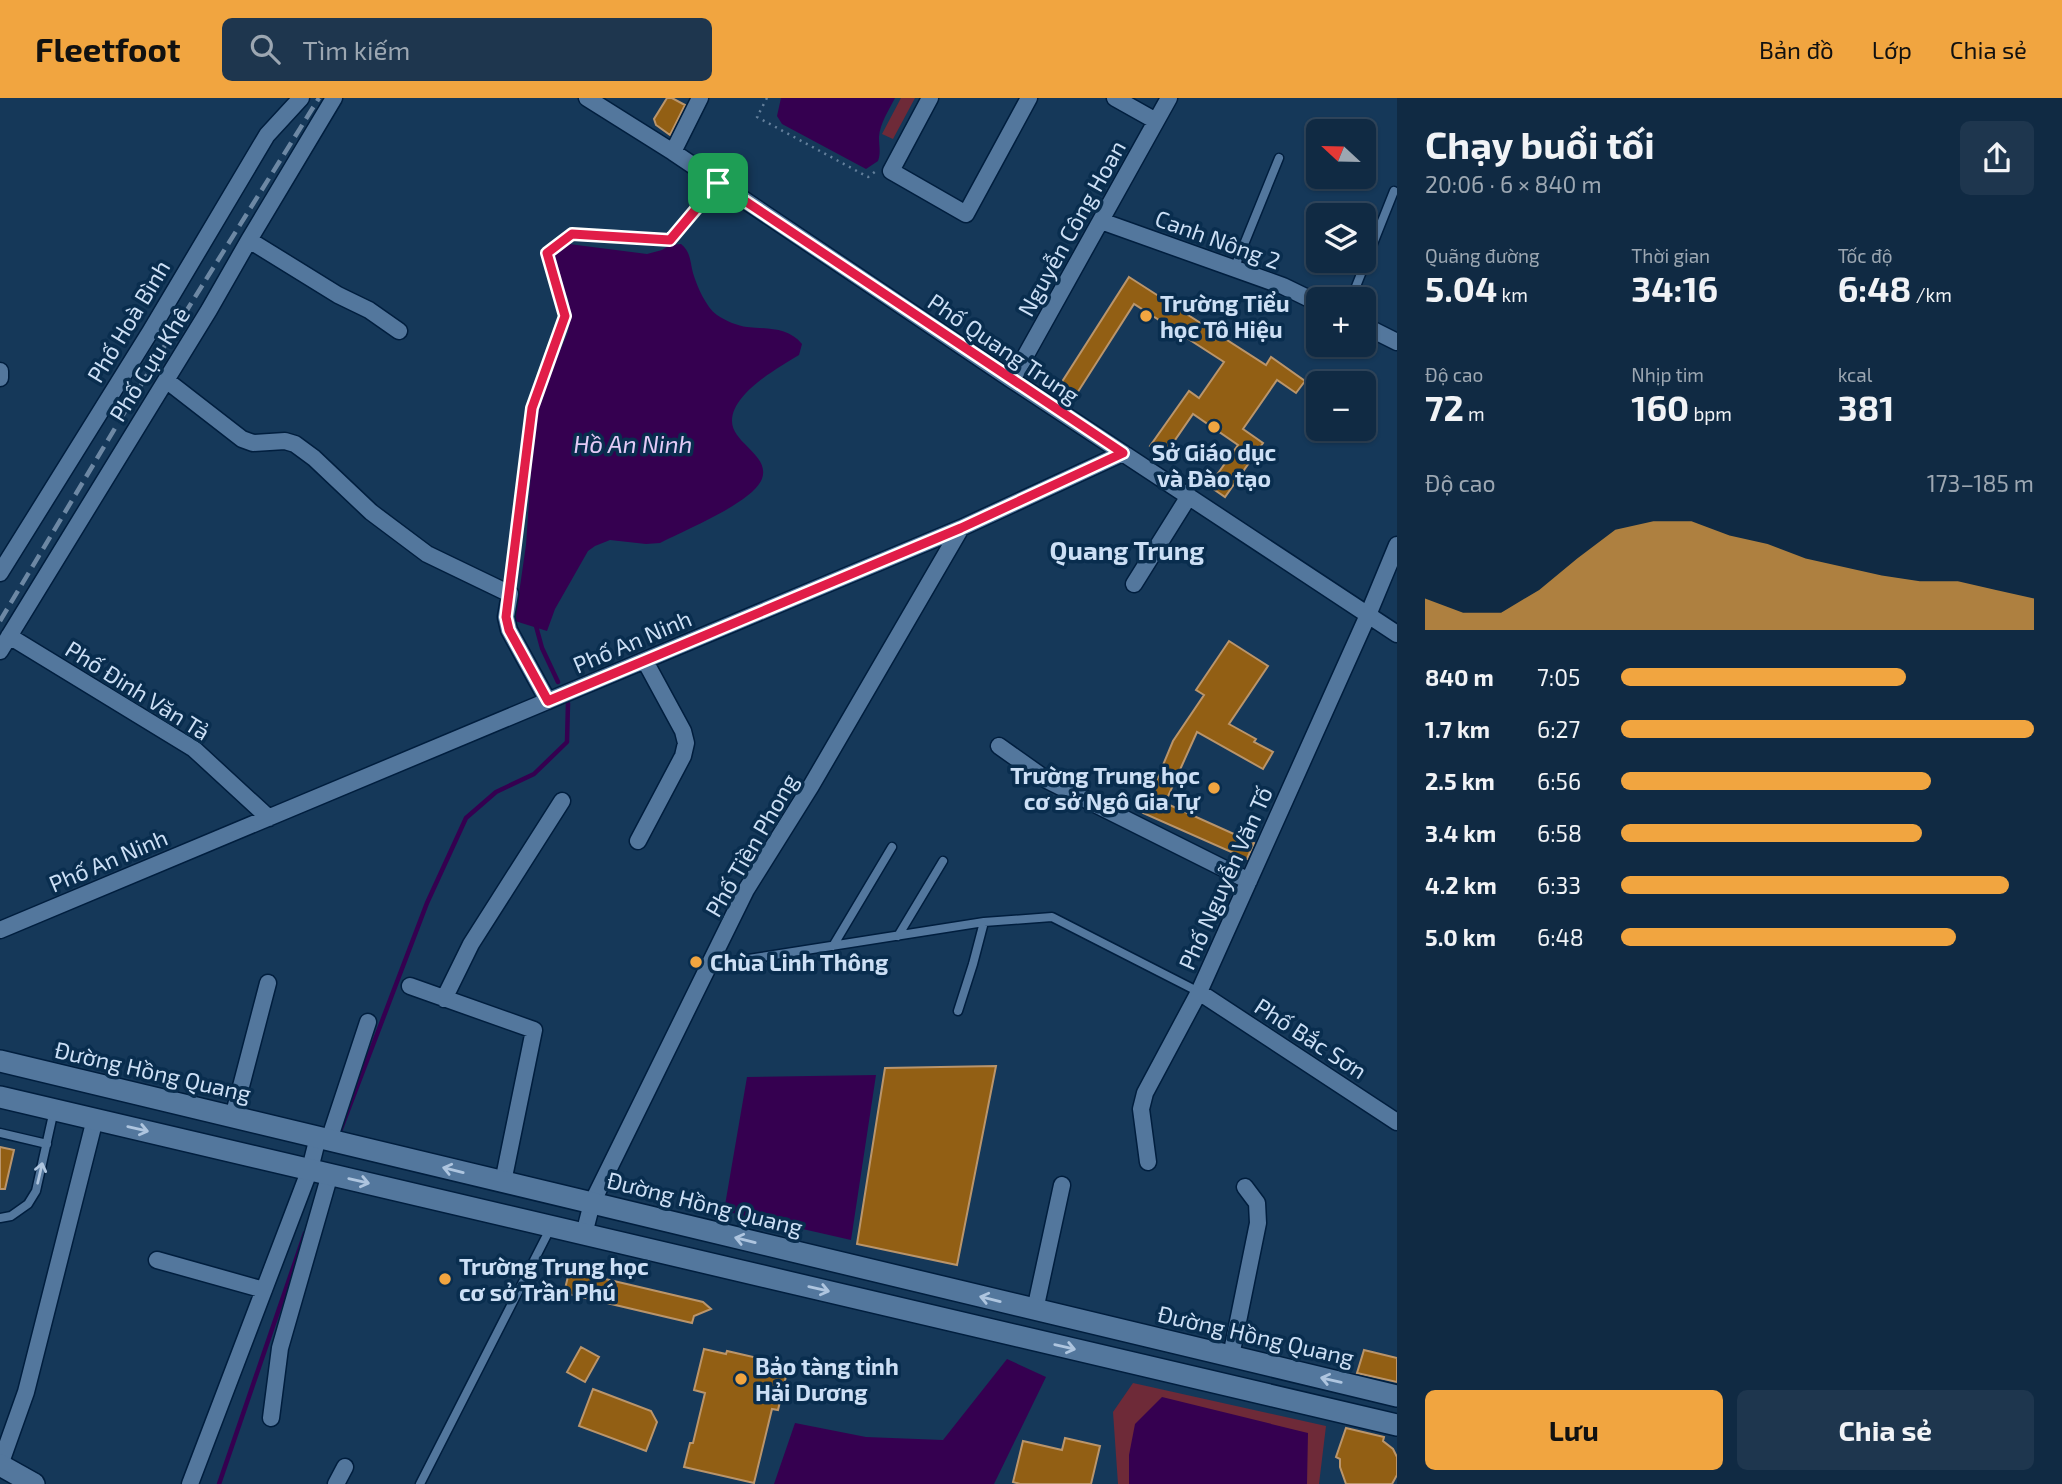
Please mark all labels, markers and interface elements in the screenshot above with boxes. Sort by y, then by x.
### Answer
search box [222,18,712,81]
text: Fleetfoot [35,29,180,69]
icon: search [246,30,284,68]
text: Tìm kiếm [302,34,410,65]
text: Bản đồ [1759,35,1834,64]
text: Lớp [1872,35,1912,64]
text: Chia sẻ [1950,35,2027,64]
north arrow [1306,119,1376,189]
map controls [1306,119,1376,441]
text: Chạy buổi tối [1425,121,1655,167]
button: share [1960,121,2034,195]
street label: Nguyễn Công Hoan [1011,135,1131,321]
pin [688,153,748,213]
icon: arrive [699,164,737,202]
text: 20:06 · 6 × 840 m [1425,170,1602,198]
street label: Canh Nông 2 [1152,203,1284,275]
button: layers [1306,203,1376,273]
text: Quãng đường [1425,244,1540,267]
text: Thời gian [1631,244,1710,267]
text: Tốc độ [1838,244,1892,267]
street label: Phố Hoà Bình [80,255,176,387]
text: 5.04 [1425,267,1497,309]
text: 34:16 [1631,267,1718,309]
text: 6:48 [1838,267,1911,309]
text: km [1497,283,1528,306]
text: /km [1911,283,1952,306]
street label: Phố Quang Trung [923,287,1085,409]
button: + [1306,287,1376,357]
place label: Trường Tiểu học Tô Hiệu [1160,289,1290,343]
street label: Phố Cựu Khê [103,302,195,426]
marker: Trường Tiểu học Tô Hiệu [1138,308,1154,324]
text: Độ cao [1425,363,1483,386]
text: Nhịp tim [1631,363,1704,386]
text: kcal [1838,363,1872,386]
button: − [1306,371,1376,441]
text: 72 [1425,386,1464,428]
text: 160 [1631,386,1689,428]
text: 381 [1838,386,1894,428]
text: m [1464,402,1485,425]
text: bpm [1689,402,1732,425]
marker: Sở Giáo dục và Đào tạo [1206,419,1222,435]
water label: Hồ An Ninh [574,429,692,458]
place label: Sở Giáo dục và Đào tạo [1152,438,1277,492]
text: Độ cao [1425,469,1496,497]
text: 173–185 m [1927,469,2034,497]
district label: Quang Trung [1050,534,1204,566]
street label: Phố An Ninh [569,603,695,679]
street label: Phố Đinh Văn Tả [60,634,216,746]
text: 840 m [1425,663,1494,691]
text: 7:05 [1537,663,1580,691]
text: 1.7 km [1425,715,1490,743]
text: 6:27 [1537,715,1580,743]
place label: Trường Trung học cơ sở Ngô Gia Tự [1010,761,1201,815]
text: 2.5 km [1425,767,1495,795]
text: 6:56 [1537,767,1581,795]
street label: Phố Tiền Phong [699,768,803,922]
marker: Trường Trung học cơ sở Ngô Gia Tự [1206,780,1222,796]
street label: Phố Nguyễn Văn Tố [1172,782,1278,974]
text: 3.4 km [1425,819,1496,847]
text: 6:58 [1537,819,1582,847]
street label: Phố An Ninh [45,822,171,898]
text: 4.2 km [1425,871,1497,899]
text: 6:33 [1537,871,1581,899]
text: 5.0 km [1425,923,1496,951]
text: 6:48 [1537,923,1584,951]
place label: Chùa Linh Thông [710,948,889,976]
marker: Chùa Linh Thông [688,954,704,970]
street label: Phố Bắc Sơn [1250,991,1372,1085]
street label: Đường Hồng Quang [52,1035,254,1107]
one-way arrow [126,1123,149,1136]
one-way arrow [34,1162,47,1185]
one-way arrow [442,1163,464,1176]
street label: Đường Hồng Quang [604,1165,806,1241]
one-way arrow [348,1175,370,1188]
one-way arrow [734,1233,757,1246]
place label: Trường Trung học cơ sở Trần Phú [459,1252,649,1306]
marker: Trường Trung học cơ sở Trần Phú [437,1271,453,1287]
one-way arrow [807,1283,830,1296]
one-way arrow [979,1292,1002,1305]
street label: Đường Hồng Quang [1155,1299,1357,1371]
one-way arrow [1053,1341,1076,1354]
place label: Bảo tàng tỉnh Hải Dương [755,1352,899,1406]
marker: Bảo tàng tỉnh Hải Dương [733,1371,749,1387]
one-way arrow [1320,1373,1343,1387]
button: Lưu [1425,1390,1723,1470]
button: Chia sẻ [1737,1390,2034,1470]

